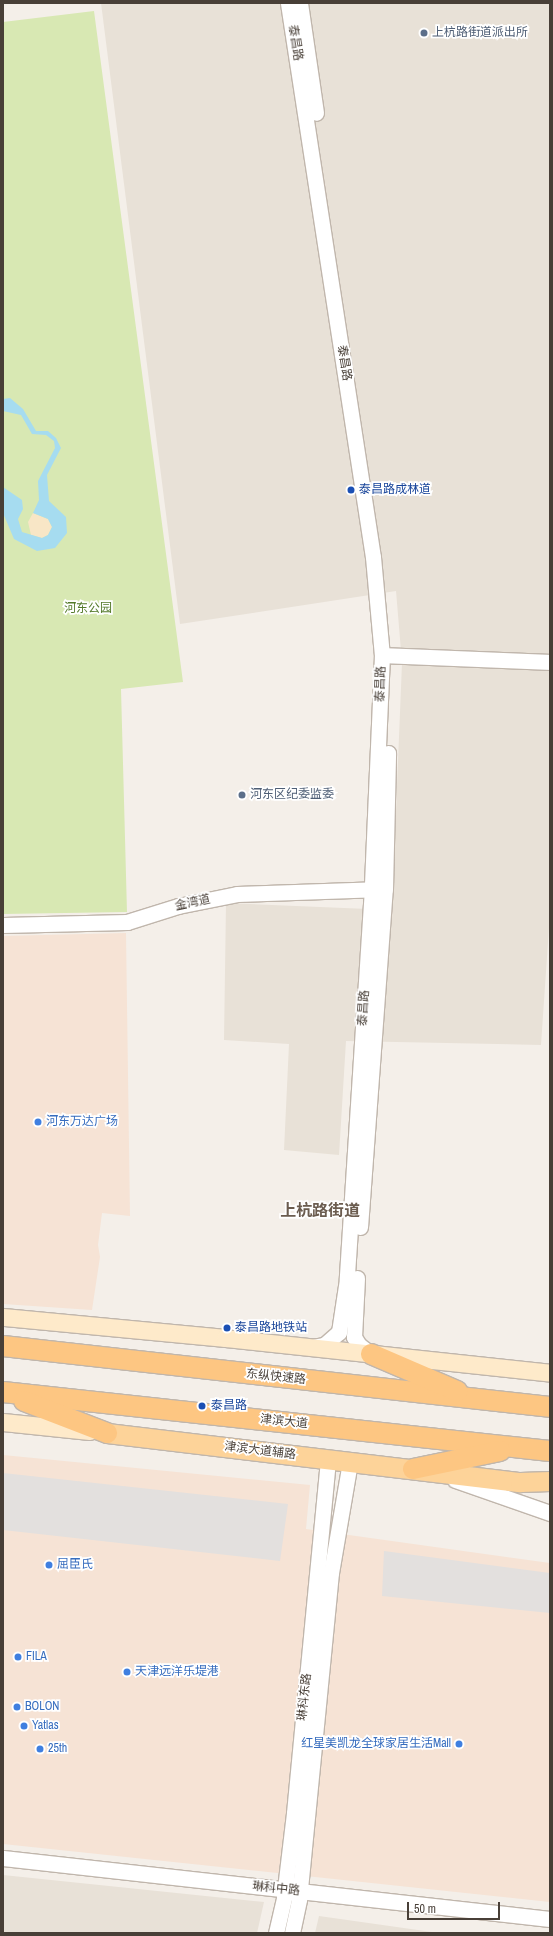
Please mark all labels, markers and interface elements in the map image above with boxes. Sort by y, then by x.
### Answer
street label: 泰昌路 [285,24,305,62]
place label: 上杭路街道派出所 [432,26,528,40]
marker: 上杭路街道派出所 [419,28,429,38]
street label: 泰昌路 [334,344,354,382]
place label: 泰昌路成林道 [359,483,431,497]
marker: 泰昌路成林道 [346,485,356,495]
park label: 河东公园 [64,602,112,616]
street label: 泰昌路 [373,666,389,702]
place label: 河东区纪委监委 [250,788,334,802]
marker: 河东区纪委监委 [237,790,247,800]
street label: 金湾道 [174,892,212,914]
street label: 泰昌路 [356,990,372,1026]
place label: 河东万达广场 [46,1115,118,1129]
marker: 河东万达广场 [33,1117,43,1127]
district label: 上杭路街道 [280,1200,360,1220]
place label: 泰昌路地铁站 [235,1321,307,1335]
marker: 泰昌路地铁站 [222,1323,232,1333]
street label: 东纵快速路 [245,1367,307,1387]
place label: 泰昌路 [211,1399,247,1413]
marker: 泰昌路 [196,1400,208,1412]
street label: 津滨大道 [259,1412,309,1432]
street label: 津滨大道辅路 [223,1439,297,1463]
place label: 屈臣氏 [57,1558,93,1572]
marker: 屈臣氏 [44,1560,54,1570]
place label: FILA [26,1650,47,1664]
marker: FILA [13,1652,23,1662]
place label: 天津远洋乐堤港 [135,1665,219,1679]
marker: 天津远洋乐堤港 [122,1667,132,1677]
street label: 琳科东路 [295,1672,315,1722]
place label: BOLON [25,1700,59,1714]
marker: BOLON [12,1702,22,1712]
place label: Yatlas [32,1719,59,1733]
marker: Yatlas [19,1721,29,1731]
place label: 红星美凯龙全球家居生活Mall [301,1737,451,1751]
marker: 红星美凯龙全球家居生活Mall [454,1739,464,1749]
place label: 25th [48,1742,67,1756]
marker: 25th [35,1744,45,1754]
street label: 琳科中路 [251,1879,301,1899]
scale bar [409,1894,502,1920]
text: 50 m [414,1901,436,1917]

